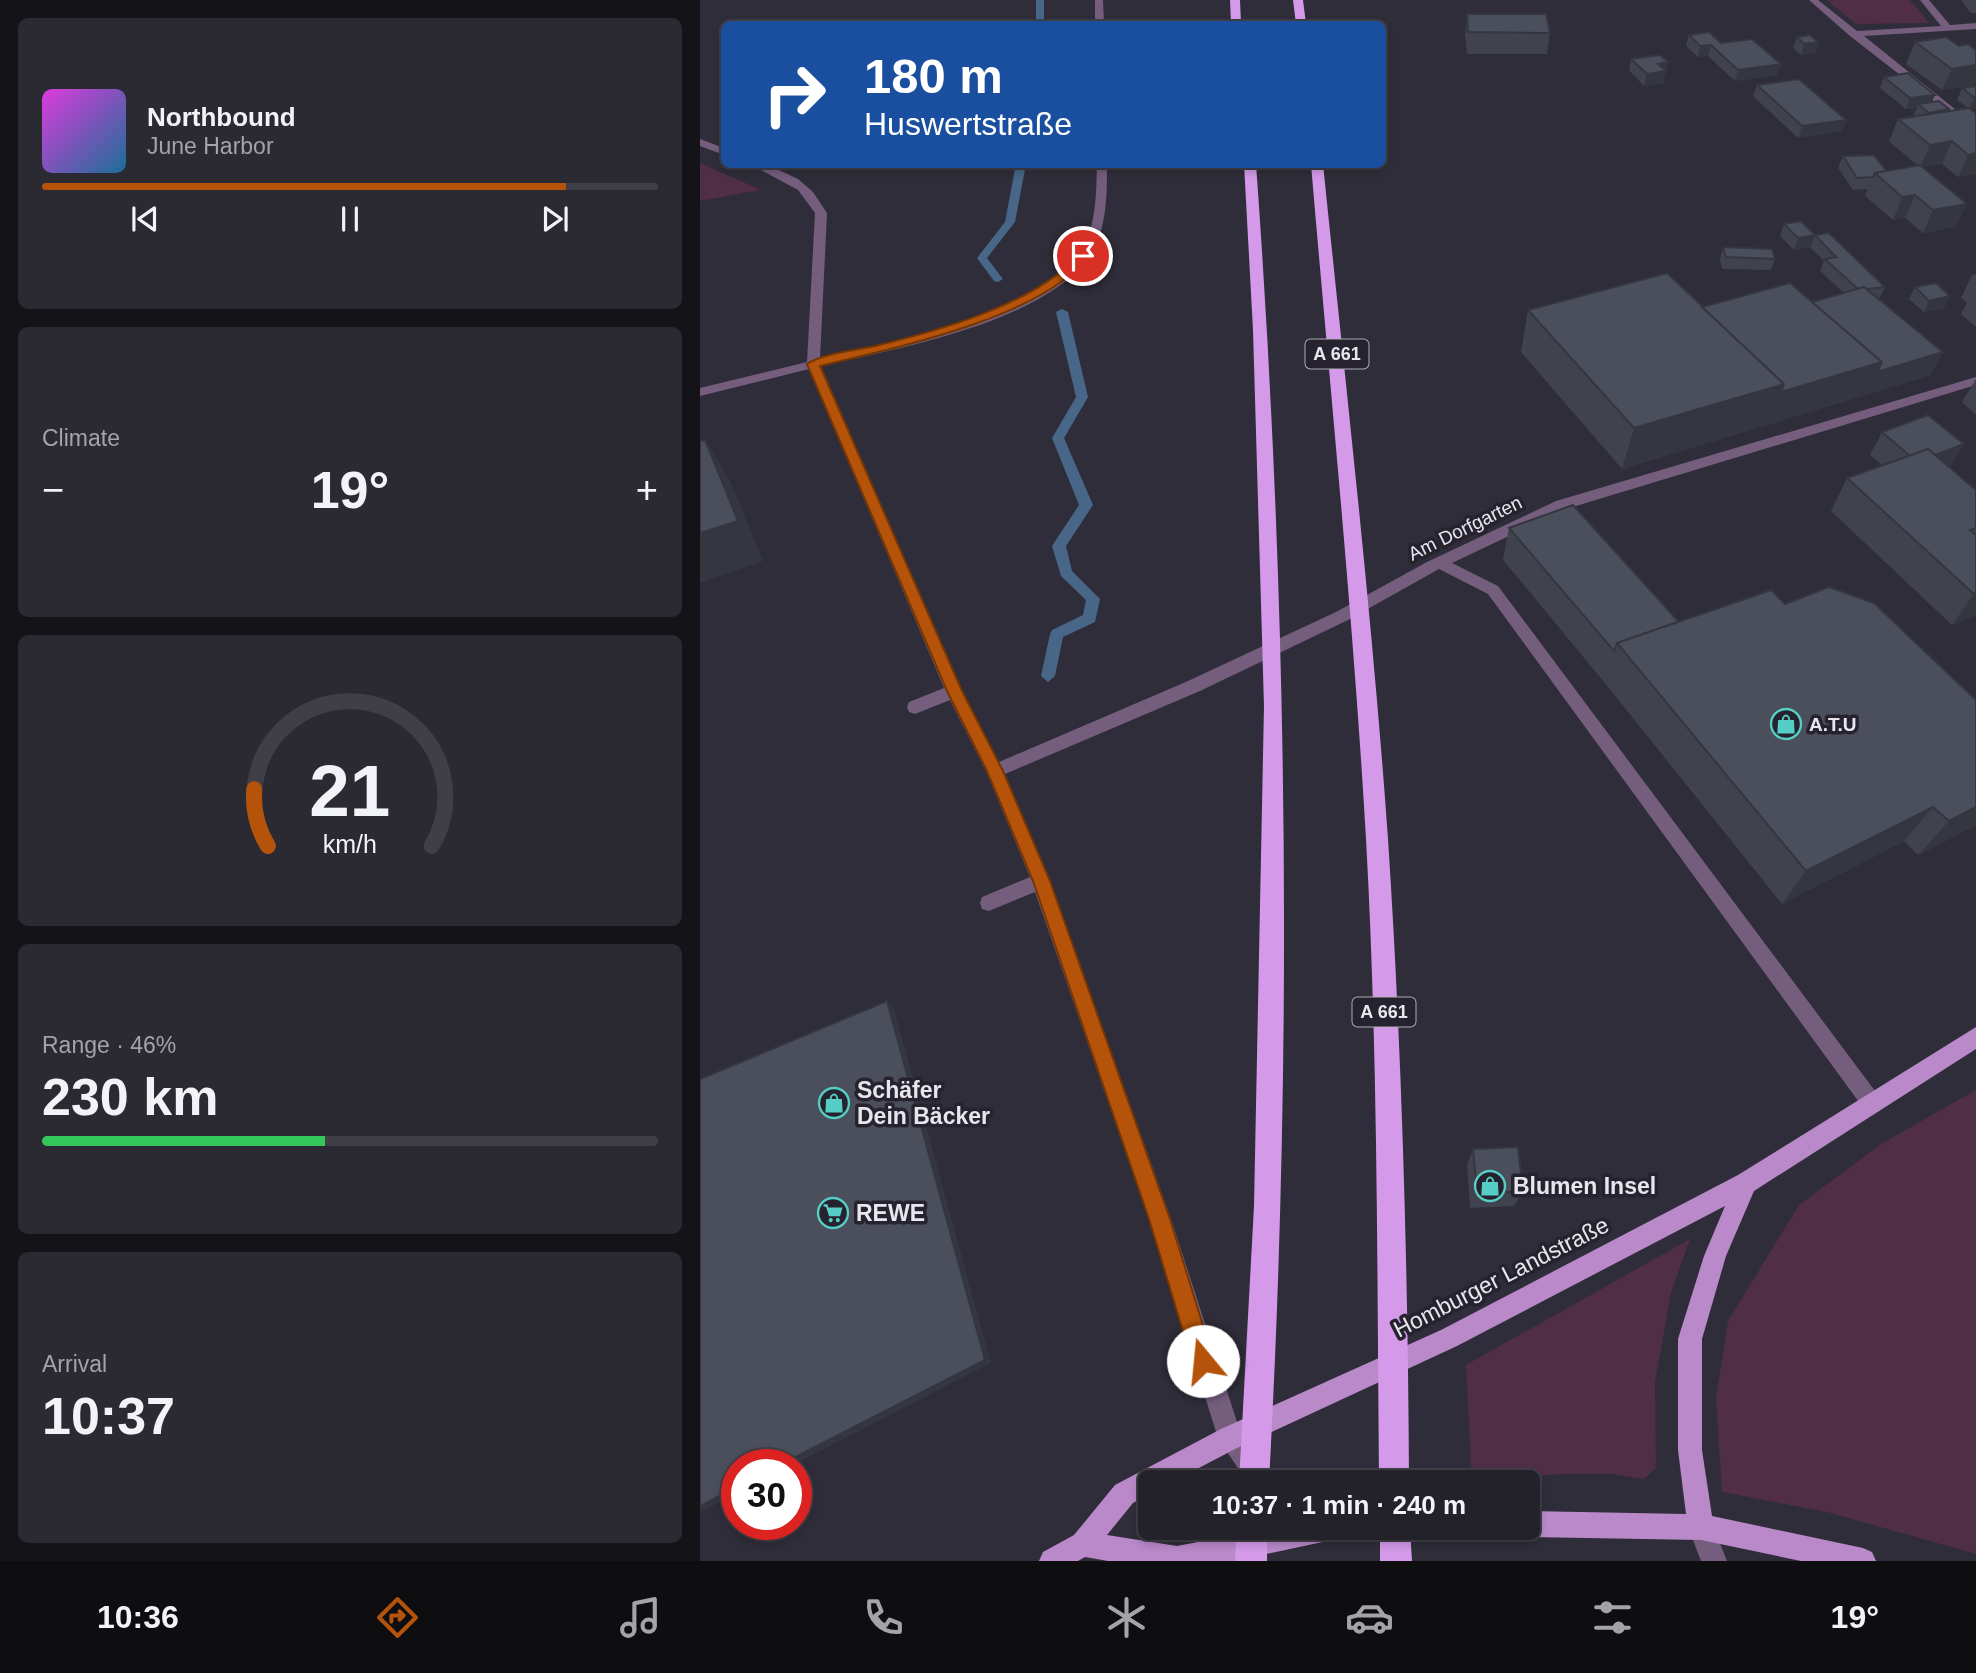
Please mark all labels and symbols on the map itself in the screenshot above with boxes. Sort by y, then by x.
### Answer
pin [1053,226,1113,286]
road number: A 661 [1306,340,1368,368]
street label: Am Dorfgarten [1405,491,1525,565]
shop icon: A.T.U [1769,707,1803,741]
place label: A.T.U [1809,714,1857,735]
road number: A 661 [1352,998,1416,1027]
place label: Schäfer Dein Bäcker [857,1077,990,1129]
shop icon: Schäfer Dein Bäcker [817,1086,851,1120]
shop icon: Blumen Insel [1473,1169,1507,1203]
place label: Blumen Insel [1513,1173,1656,1199]
supermarket icon: REWE [816,1196,850,1230]
place label: REWE [856,1200,925,1226]
street label: Homburger Landstraße [1389,1211,1613,1343]
position arrow [1166,1324,1240,1398]
speed limit sign: 30 [721,1449,812,1540]

